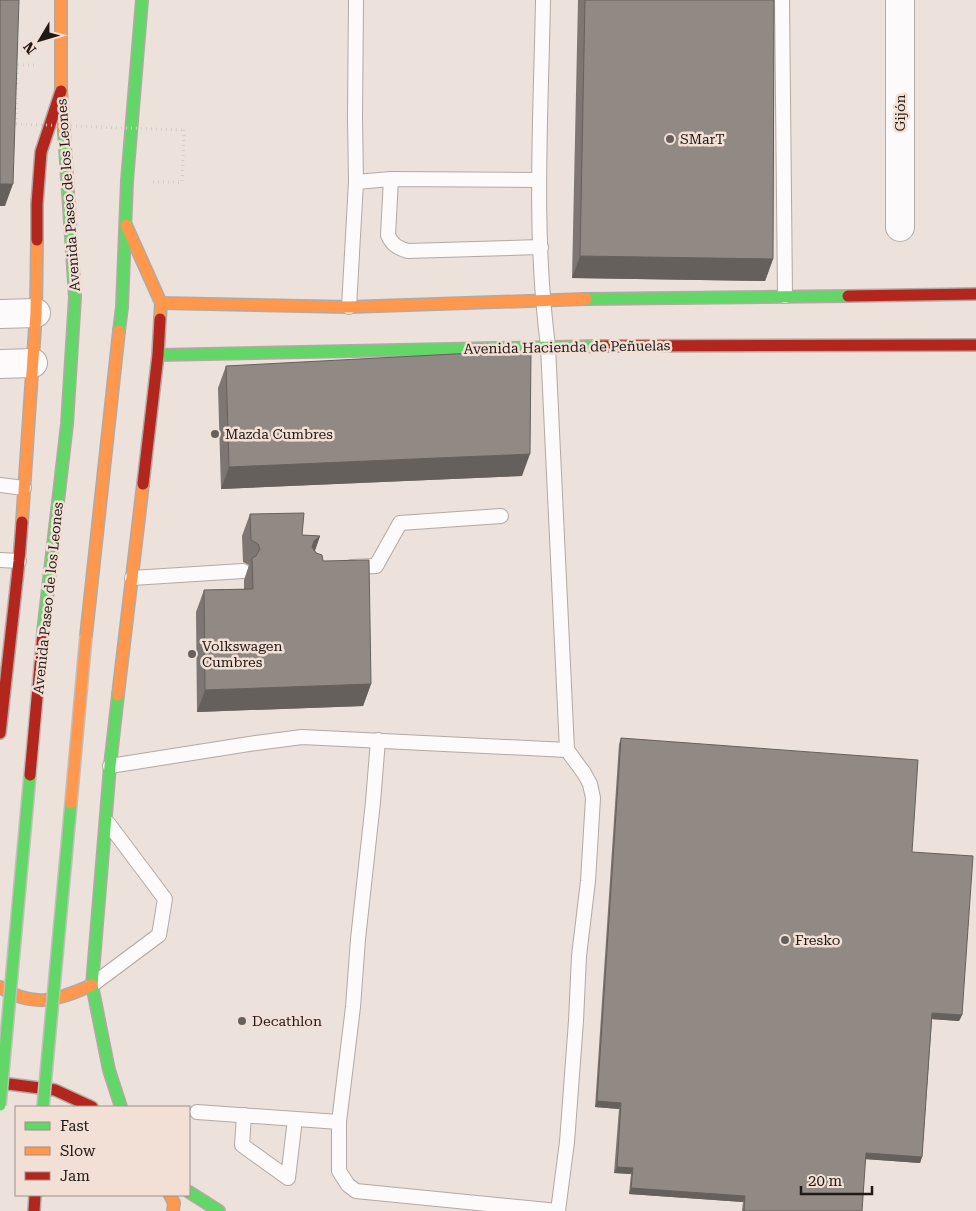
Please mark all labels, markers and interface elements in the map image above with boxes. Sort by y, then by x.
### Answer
north arrow [15,15,65,65]
text: N [20,39,39,57]
street label: Gijón [892,94,908,132]
street label: Avenida Paseo de los Leones [53,98,83,292]
place label: SMarT [680,131,725,147]
marker: SMarT [664,133,676,145]
street label: Avenida Hacienda de Peñuelas [463,337,671,357]
place label: Mazda Cumbres [225,426,333,442]
marker: Mazda Cumbres [209,428,221,440]
street label: Avenida Paseo de los Leones [30,501,66,695]
place label: Volkswagen Cumbres [202,638,283,670]
marker: Volkswagen Cumbres [186,648,198,660]
place label: Fresko [795,932,840,948]
marker: Fresko [779,934,791,946]
place label: Decathlon [252,1013,322,1029]
marker: Decathlon [236,1015,248,1027]
legend [15,1106,190,1196]
text: Fast [60,1117,90,1135]
text: Slow [60,1142,96,1160]
scale bar [801,1164,872,1196]
text: Jam [60,1167,90,1185]
text: 20 m [808,1172,843,1190]

